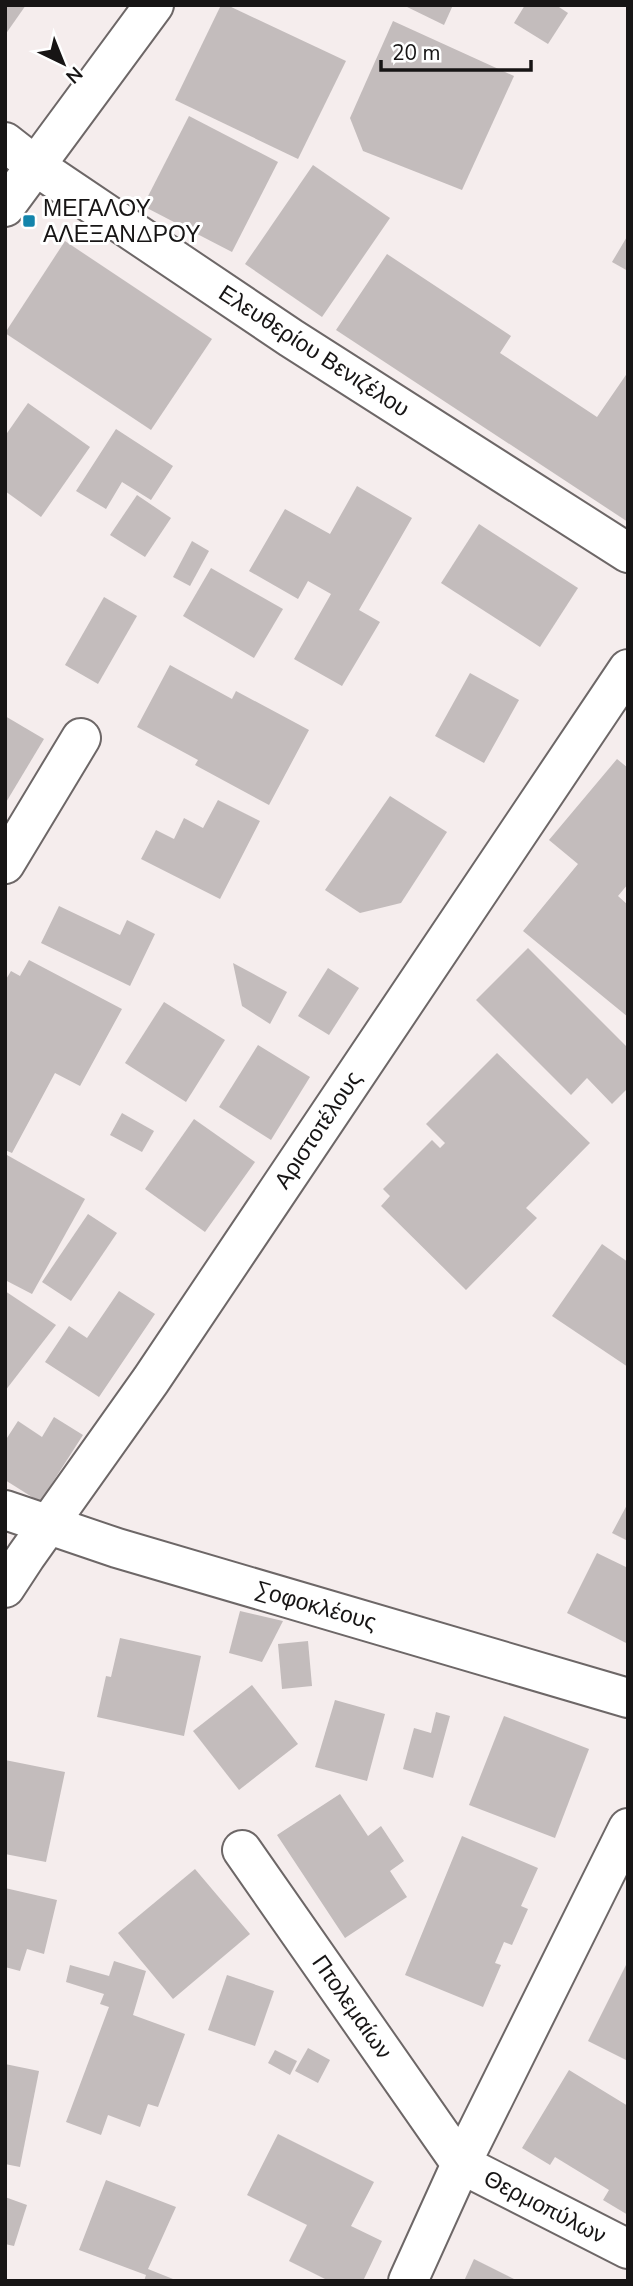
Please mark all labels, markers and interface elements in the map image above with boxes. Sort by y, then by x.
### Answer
north arrow [28,28,98,98]
scale bar [381,28,532,72]
text: 20 m [392,39,441,67]
text: N [60,60,88,89]
place label: ΜΕΓΑΛΟΥ ΑΛΕΞΑΝΔΡΟΥ [43,193,201,250]
marker: ΜΕΓΑΛΟΥ ΑΛΕΞΑΝΔΡΟΥ [21,213,37,229]
street label: Ελευθερίου Βενιζέλου [213,278,415,424]
street label: Αριστοτέλους [267,1065,369,1195]
street label: Σοφοκλέους [252,1574,380,1638]
street label: Πτολεμαίων [305,1949,399,2065]
street label: Θερμοπύλων [478,2163,612,2251]

